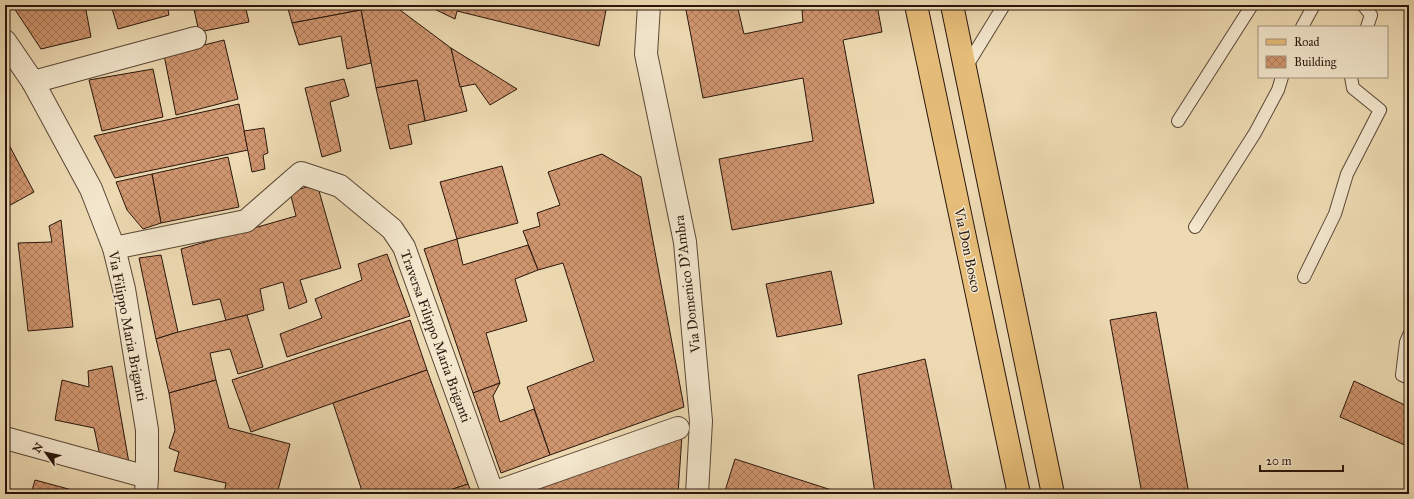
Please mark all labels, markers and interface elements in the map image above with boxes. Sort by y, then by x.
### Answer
legend [1258,26,1388,78]
text: Road [1294,35,1320,49]
text: Building [1294,55,1337,70]
street label: Via Don Bosco [950,205,985,294]
street label: Via Domenico D'Ambra [671,214,705,355]
street label: Traversa Filippo Maria Briganti [396,248,475,425]
street label: Via Filippo Maria Briganti [104,249,150,403]
north arrow [26,433,66,473]
text: N [30,440,46,455]
scale bar [1260,447,1343,473]
text: 20 m [1266,454,1292,468]

